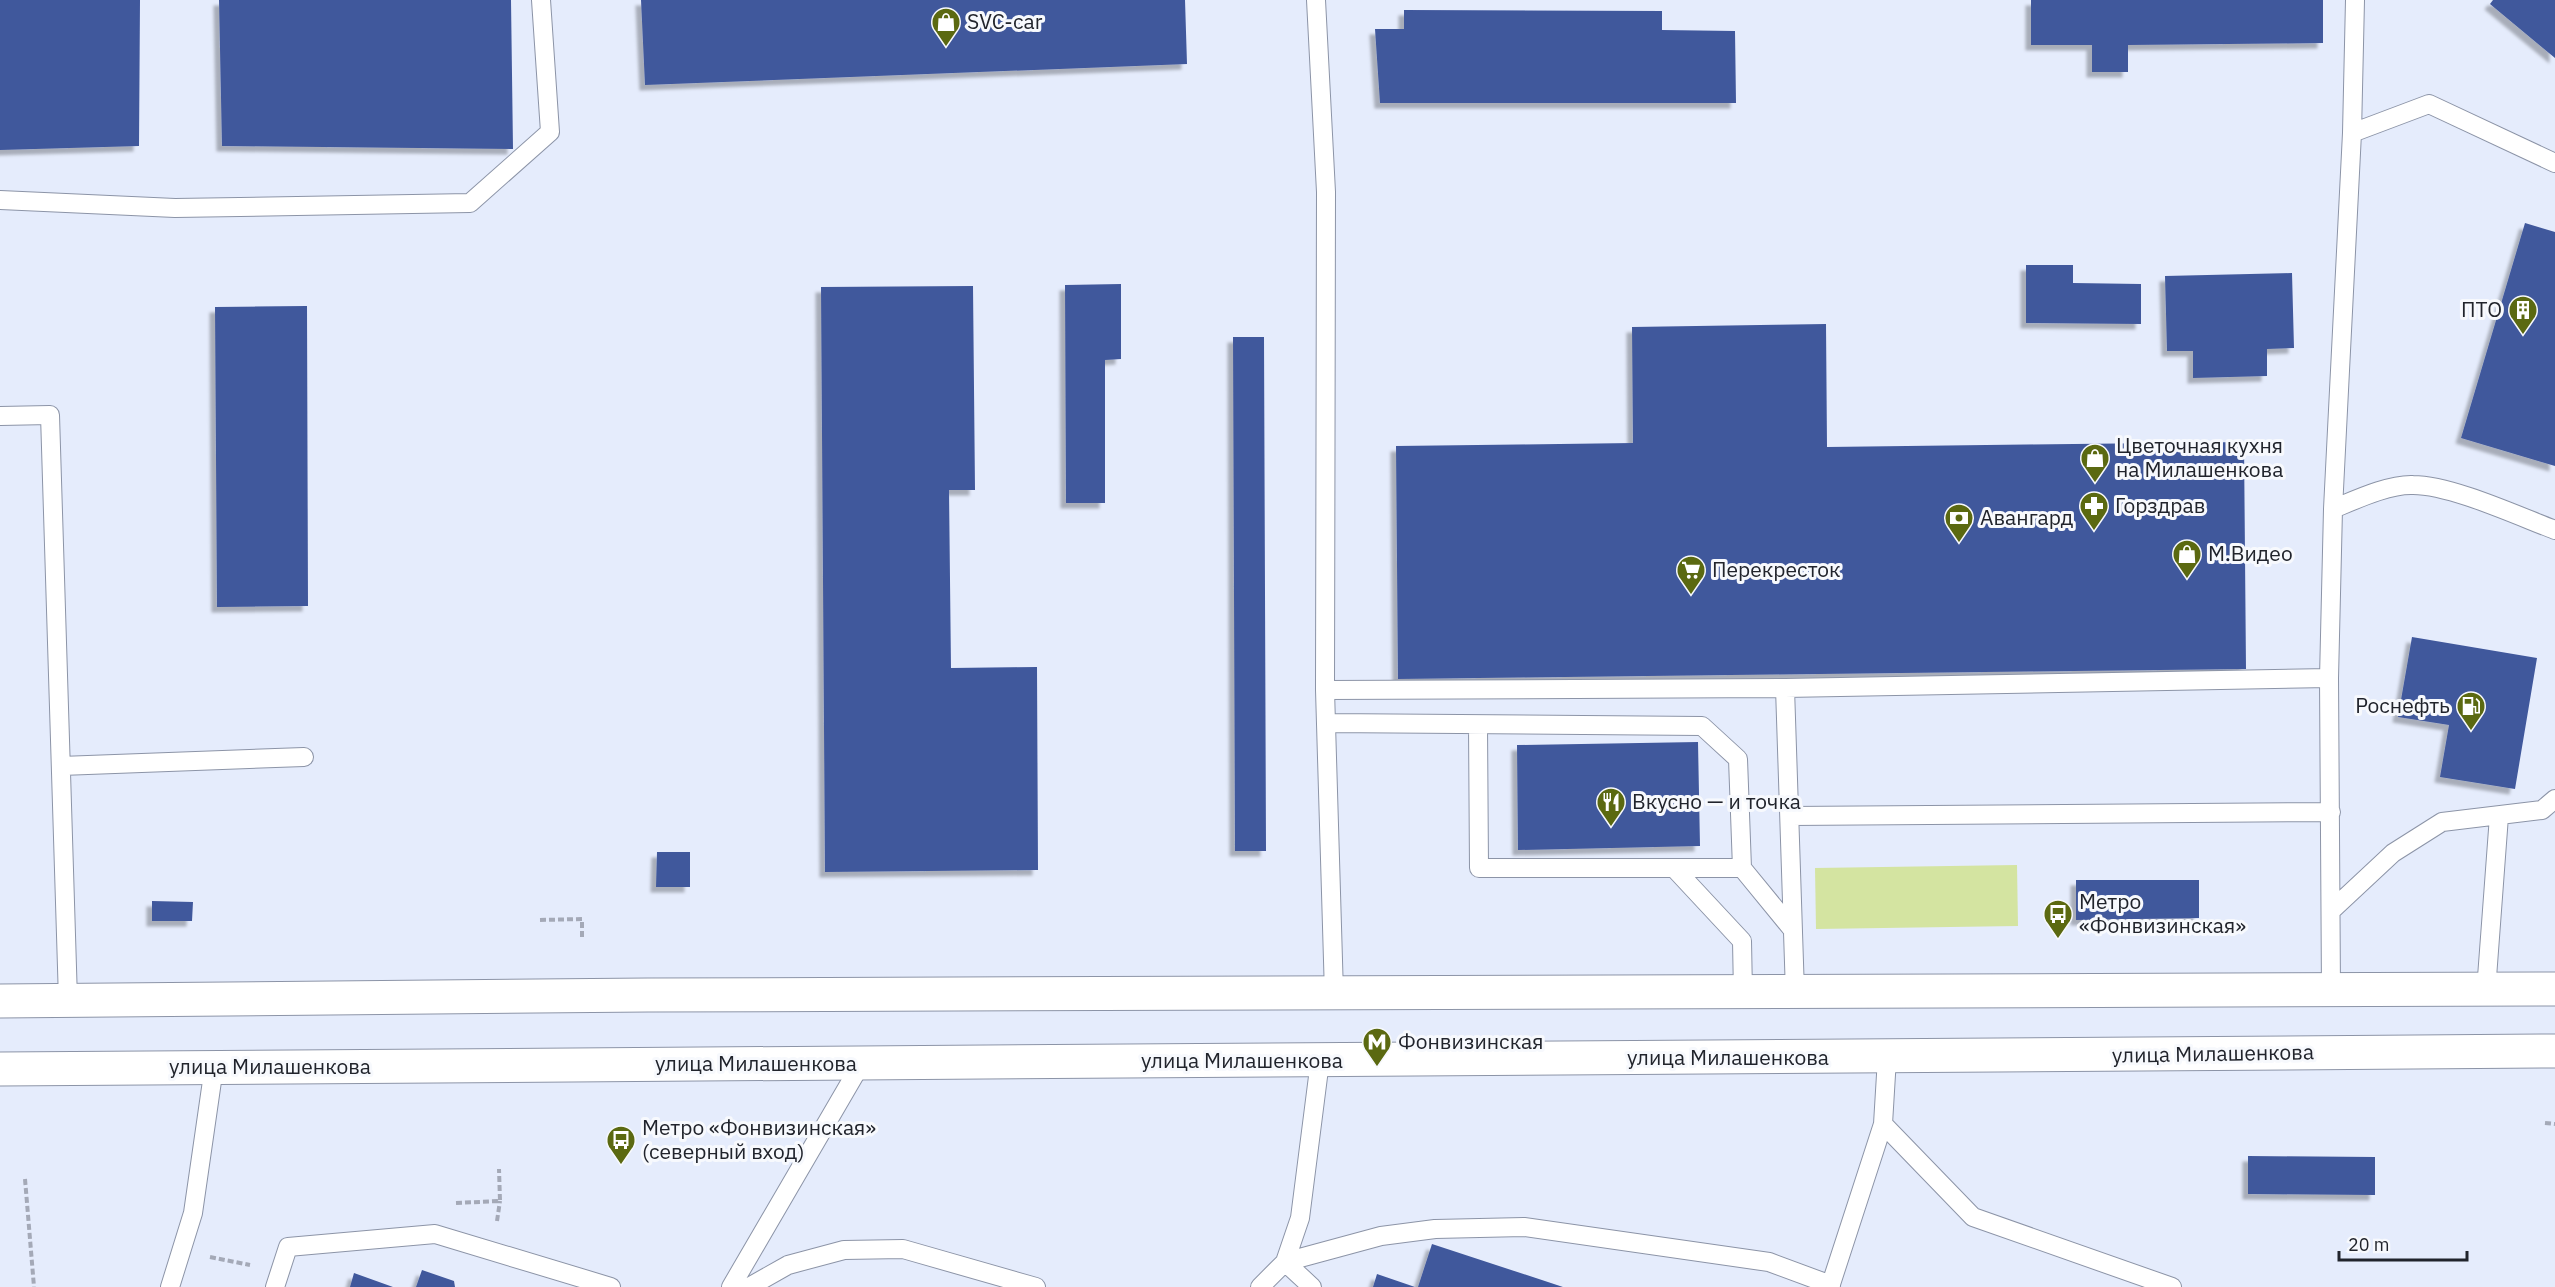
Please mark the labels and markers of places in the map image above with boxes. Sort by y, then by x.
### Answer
shop icon: SVC-car [930,6,962,48]
place label: SVC-car [967,7,1043,35]
building icon: ПТО [2507,294,2539,336]
place label: ПТО [2461,295,2502,323]
place label: Цветочная кухня на Милашенкова [2116,431,2283,483]
shop icon: Цветочная кухня на Милашенкова [2079,442,2111,484]
pharmacy icon: Горздрав [2078,490,2110,532]
place label: Горздрав [2115,491,2205,519]
bank icon: Авангард [1943,502,1975,544]
place label: Авангард [1980,503,2073,531]
shop icon: М.Видео [2171,538,2203,580]
place label: М.Видео [2208,539,2293,567]
supermarket icon: Перекресток [1675,554,1707,596]
place label: Перекресток [1712,555,1841,583]
fuel station icon: Роснефть [2455,690,2487,732]
place label: Роснефть [2355,691,2450,719]
restaurant icon: Вкусно — и точка [1595,786,1627,828]
place label: Вкусно — и точка [1632,787,1801,815]
place label: Метро «Фонвизинская» [2079,887,2246,939]
bus stop icon: Метро «Фонвизинская» [2042,898,2074,940]
metro station icon: Фонвизинская [1361,1026,1393,1068]
place label: Фонвизинская [1398,1027,1543,1055]
place label: Метро «Фонвизинская» (северный вход) [642,1113,876,1165]
bus stop icon: Метро «Фонвизинская» (северный вход) [605,1124,637,1166]

